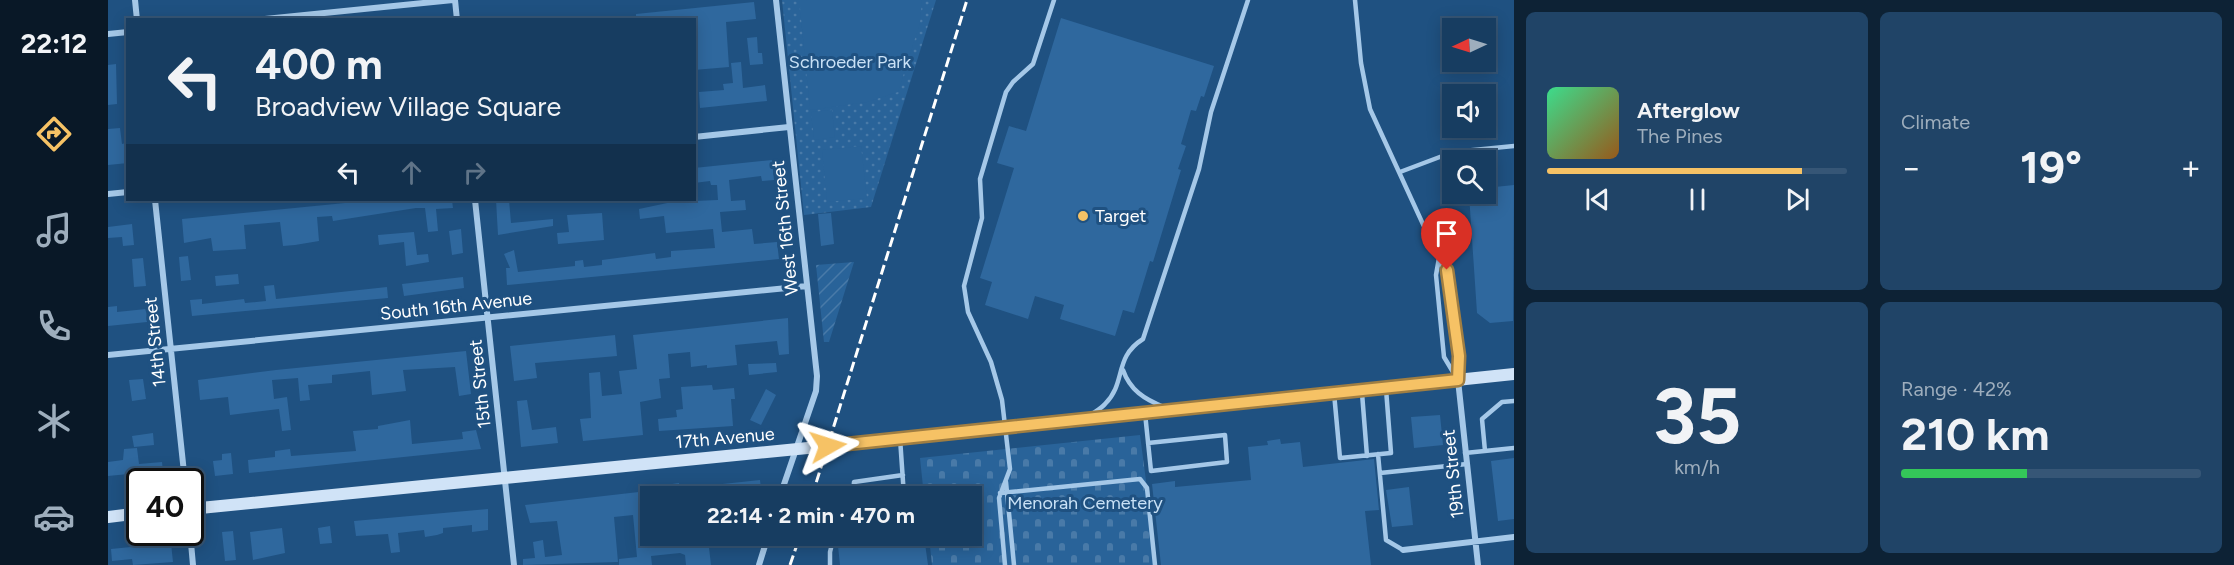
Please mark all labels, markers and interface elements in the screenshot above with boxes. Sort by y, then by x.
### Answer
north arrow [1442,18,1496,72]
map controls [1442,18,1496,204]
text: 22:12 [21,27,87,60]
text: 400 m [255,39,383,90]
icon: left [156,42,234,120]
park label: Schroeder Park [789,51,911,73]
button: sound [1442,84,1496,138]
text: Broadview Village Square [255,90,561,123]
text: Afterglow [1637,97,1740,124]
text: Climate [1901,110,1970,134]
icon: directions [33,113,75,155]
text: The Pines [1637,124,1723,148]
text: 19° [2020,140,2082,194]
text: − [1901,148,1922,187]
text: + [2180,148,2201,187]
button: search [1442,150,1496,204]
icon: left [332,156,365,189]
icon: ahead [395,156,428,189]
icon: right [458,156,491,189]
street label: West 16th Street [767,159,803,296]
icon: previous [1581,183,1614,216]
icon: pause [1681,183,1714,216]
icon: next [1781,183,1814,216]
place label: Target [1095,205,1146,227]
pin [1421,208,1472,270]
icon: music [33,209,75,251]
marker: Target [1076,209,1090,223]
icon: arrive [1430,217,1463,250]
street label: South 16th Avenue [379,287,533,325]
street label: 14th Street [139,296,171,388]
icon: phone [33,305,75,347]
street label: 15th Street [464,338,496,430]
text: 35 [1653,369,1741,463]
text: Range · 42% [1901,377,2012,401]
icon: climate [33,400,75,442]
text: 210 km [1901,407,2049,461]
position arrow [796,414,860,478]
street label: 17th Avenue [675,423,776,453]
street label: 19th Street [1437,428,1469,520]
text: km/h [1674,455,1720,479]
speed limit sign: 40 [126,468,204,546]
park label: Menorah Cemetery [1007,492,1163,514]
icon: car [33,496,75,538]
text: 22:14 · 2 min · 470 m [707,502,915,529]

